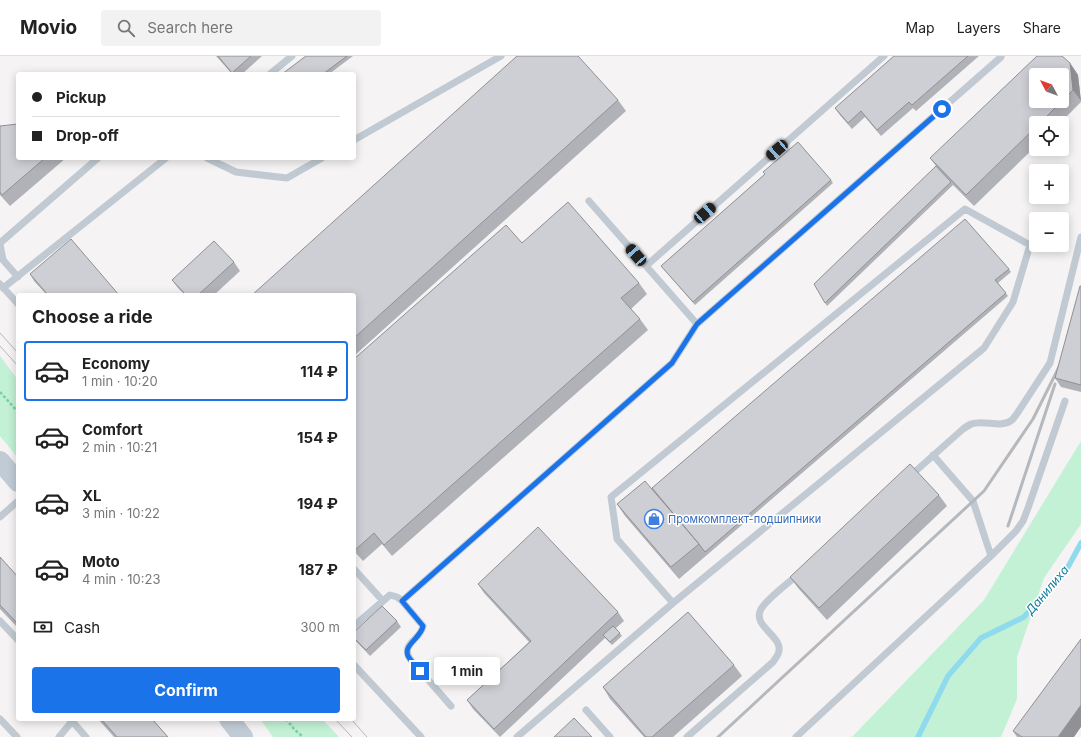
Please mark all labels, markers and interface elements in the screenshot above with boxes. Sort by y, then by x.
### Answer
search box [101,10,381,46]
text: Movio [20,16,77,39]
icon: search [115,17,137,39]
text: Search here [147,18,233,37]
text: Map [906,19,935,36]
text: Layers [957,19,1001,36]
text: Share [1023,19,1061,36]
north arrow [1029,68,1069,108]
map controls [1029,68,1069,252]
text: Pickup [56,88,106,107]
route start [933,100,951,118]
button: locate [1029,116,1069,156]
text: Drop-off [56,126,119,145]
car [764,138,790,162]
button: + [1029,164,1069,204]
car [692,201,718,225]
button: − [1029,212,1069,252]
car [624,242,648,268]
text: Choose a ride [32,306,153,327]
icon: car [34,353,70,389]
text: Economy [82,354,150,373]
text: 114 ₽ [300,362,338,381]
text: 1 min · 10:20 [82,373,158,389]
icon: car [34,419,70,455]
text: Comfort [82,420,143,439]
text: 154 ₽ [297,428,338,447]
text: 2 min · 10:21 [82,439,157,455]
icon: car [34,485,70,521]
text: XL [82,486,102,505]
text: 194 ₽ [297,494,338,513]
text: 3 min · 10:22 [82,505,160,521]
shop icon: Промкомплект-подшипники [643,508,665,530]
place label: Промкомплект-подшипники [668,512,821,526]
icon: car [34,551,70,587]
text: Moto [82,552,120,571]
text: 187 ₽ [298,560,338,579]
water label: Данилиха [1022,562,1072,618]
text: 4 min · 10:23 [82,571,161,587]
icon: cash [32,616,54,638]
text: Cash [64,618,100,637]
text: 300 m [301,619,340,635]
callout: 1 min [434,657,500,685]
route end [411,662,429,680]
text: 1 min [451,663,483,679]
button: Confirm [32,667,340,713]

